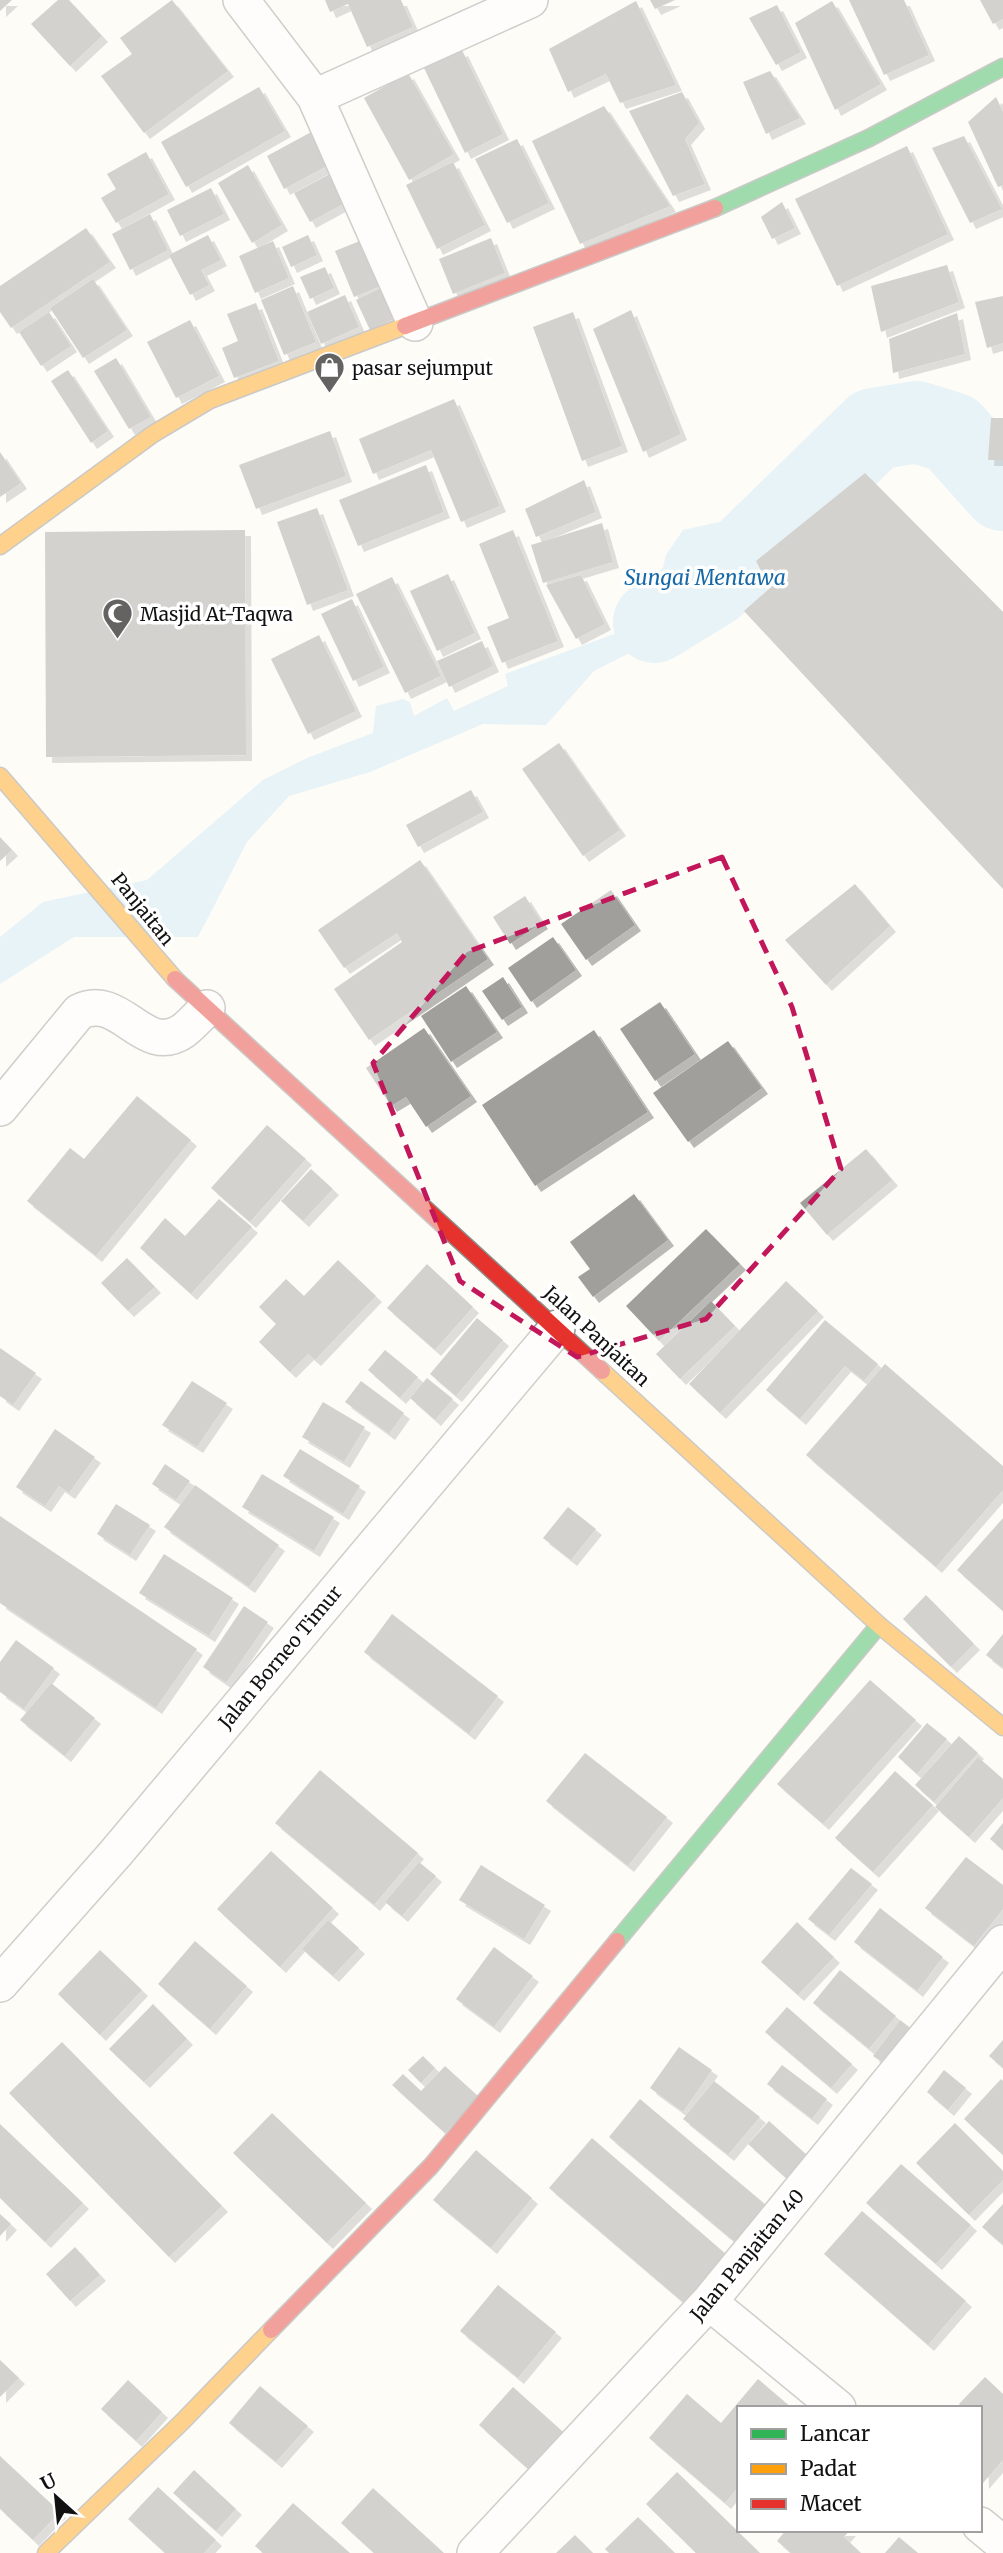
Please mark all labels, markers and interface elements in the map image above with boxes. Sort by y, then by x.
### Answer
shop icon: pasar sejumput [312,351,346,395]
place label: pasar sejumput [352,356,494,380]
water label: Sungai Mentawa [624,564,786,591]
mosque icon: Masjid At-Taqwa [100,597,134,641]
place label: Masjid At-Taqwa [140,602,293,626]
street label: Panjaitan [106,868,180,950]
street label: Jalan Panjaitan [538,1280,655,1392]
street label: Jalan Borneo Timur [213,1580,347,1734]
street label: Jalan Panjaitan 40 [684,2184,809,2327]
legend [737,2406,982,2532]
text: Lancar [800,2420,870,2447]
text: Padat [800,2455,857,2482]
north arrow [21,2462,91,2532]
text: U [37,2468,60,2496]
text: Macet [800,2490,862,2517]

